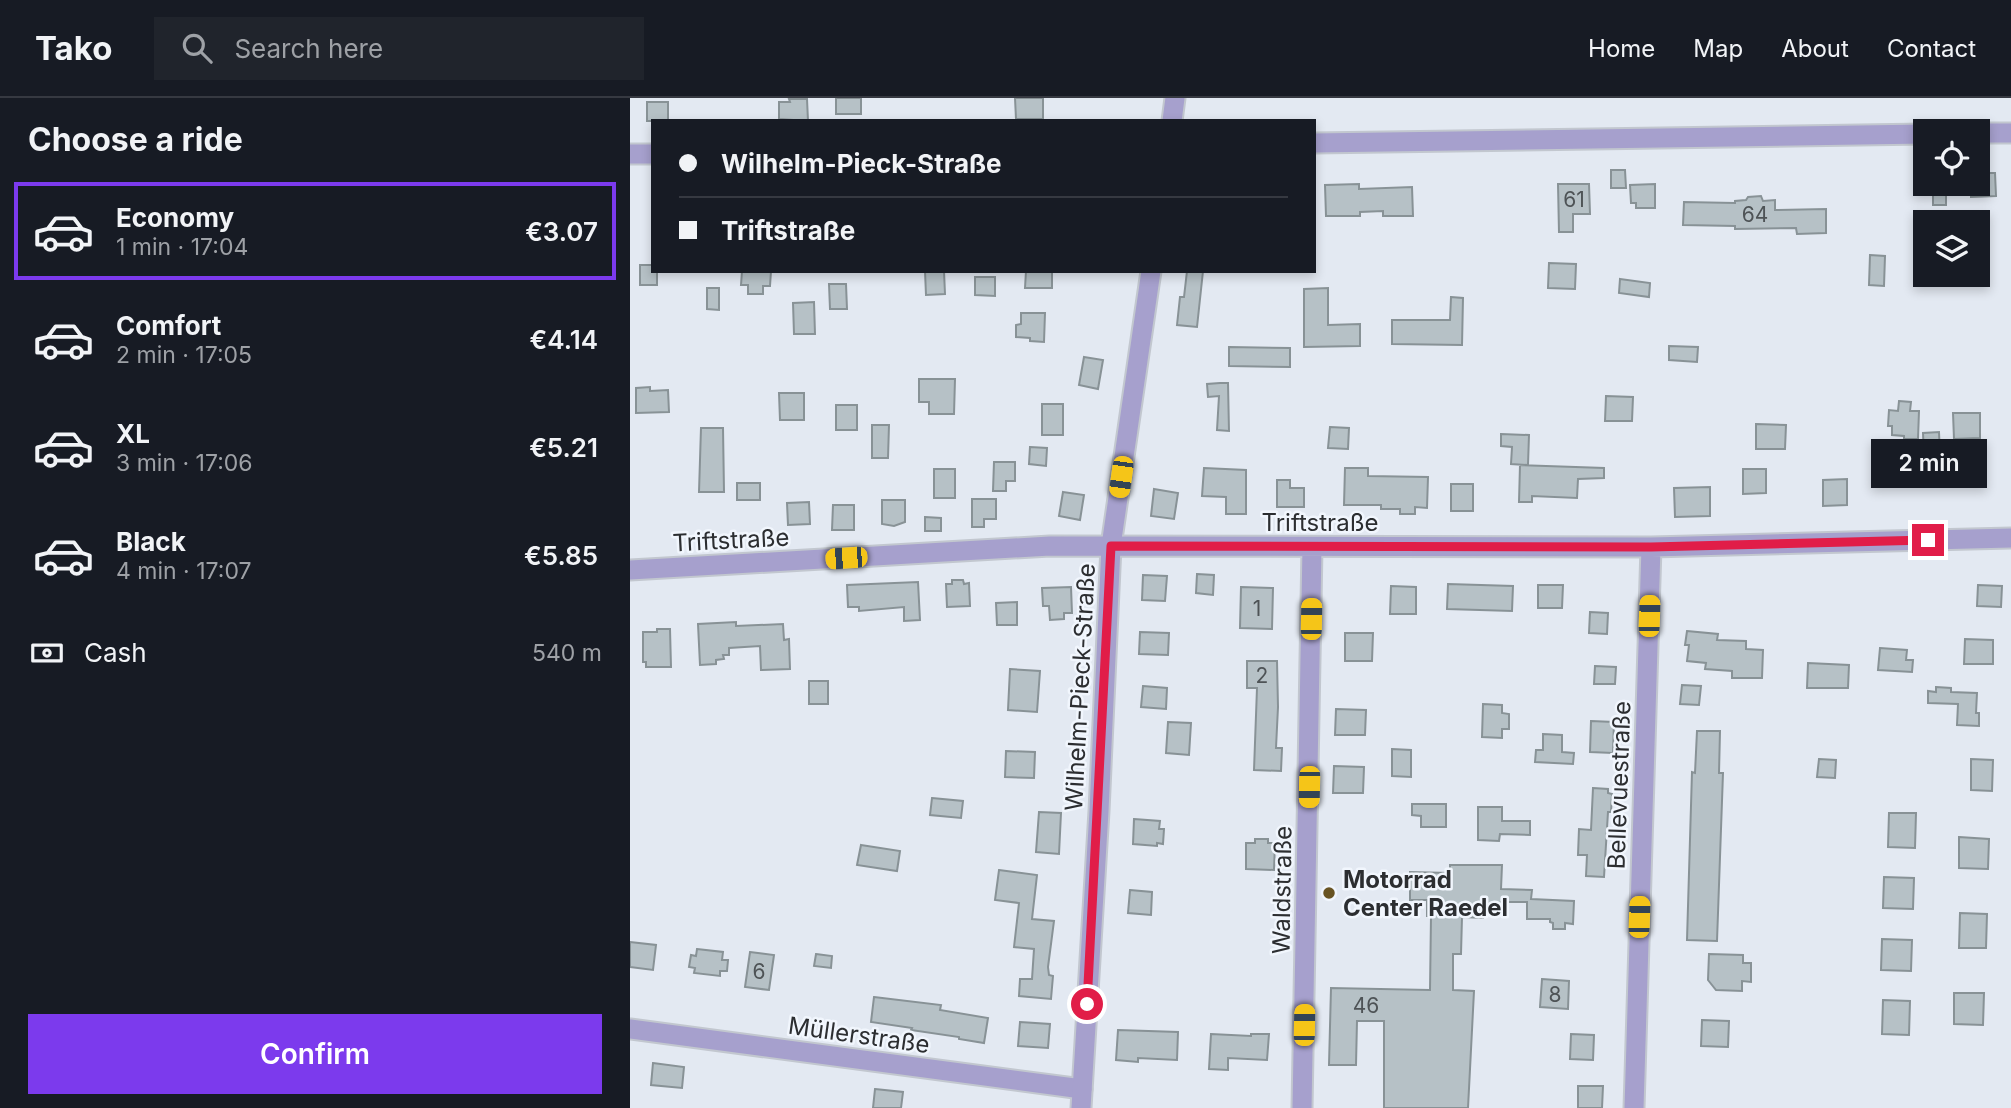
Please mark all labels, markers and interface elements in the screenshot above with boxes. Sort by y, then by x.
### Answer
search box [154,17,644,80]
text: Tako [35,28,112,68]
icon: search [178,29,216,67]
text: Search here [234,33,383,64]
text: Home [1588,34,1655,63]
text: Map [1693,34,1743,63]
text: About [1781,34,1849,63]
text: Contact [1887,34,1976,63]
map controls [1913,119,1990,287]
button: locate [1913,119,1990,196]
text: Choose a ride [28,120,243,159]
text: Wilhelm-Pieck-Straße [721,148,1002,179]
house number: 61 [1563,187,1585,212]
icon: car [32,200,95,263]
text: Economy [116,202,234,233]
house number: 64 [1742,202,1768,227]
button: layers [1913,210,1990,287]
text: Triftstraße [721,215,855,246]
text: €3.07 [525,216,598,247]
text: 1 min · 17:04 [116,233,248,261]
icon: car [32,308,95,371]
text: Comfort [116,310,221,341]
text: €4.14 [530,324,598,355]
text: 2 min · 17:05 [116,341,252,369]
icon: car [32,416,95,479]
text: XL [116,418,150,449]
text: €5.21 [529,432,598,463]
callout: 2 min [1870,438,1986,488]
text: 3 min · 17:06 [116,449,253,477]
text: 2 min [1899,449,1959,477]
car [1108,455,1135,499]
street label: Triftstraße [1262,508,1378,537]
street label: Triftstraße [672,522,790,558]
icon: car [32,524,95,587]
route end [1912,524,1944,556]
text: Black [116,526,186,557]
text: €5.85 [524,540,598,571]
car [825,546,868,570]
text: 4 min · 17:07 [116,557,252,585]
street label: Wilhelm-Pieck-Straße [1059,562,1101,812]
car [1638,595,1661,637]
house number: 1 [1253,596,1261,621]
car [1301,598,1322,640]
icon: cash [28,634,66,672]
text: Cash [84,637,147,668]
text: 540 m [532,639,602,667]
house number: 2 [1256,663,1268,688]
street label: Bellevuestraße [1602,700,1636,870]
car [1299,766,1320,808]
street label: Waldstraße [1266,826,1298,954]
place label: Motorrad Center Raedel [1343,865,1508,922]
marker: Motorrad Center Raedel [1321,885,1337,901]
car [1628,896,1651,938]
house number: 6 [752,959,766,984]
house number: 8 [1549,982,1562,1007]
route start [1071,988,1103,1020]
house number: 46 [1353,993,1379,1018]
car [1294,1004,1315,1046]
street label: Müllerstraße [787,1011,931,1059]
button: Confirm [28,1014,602,1094]

